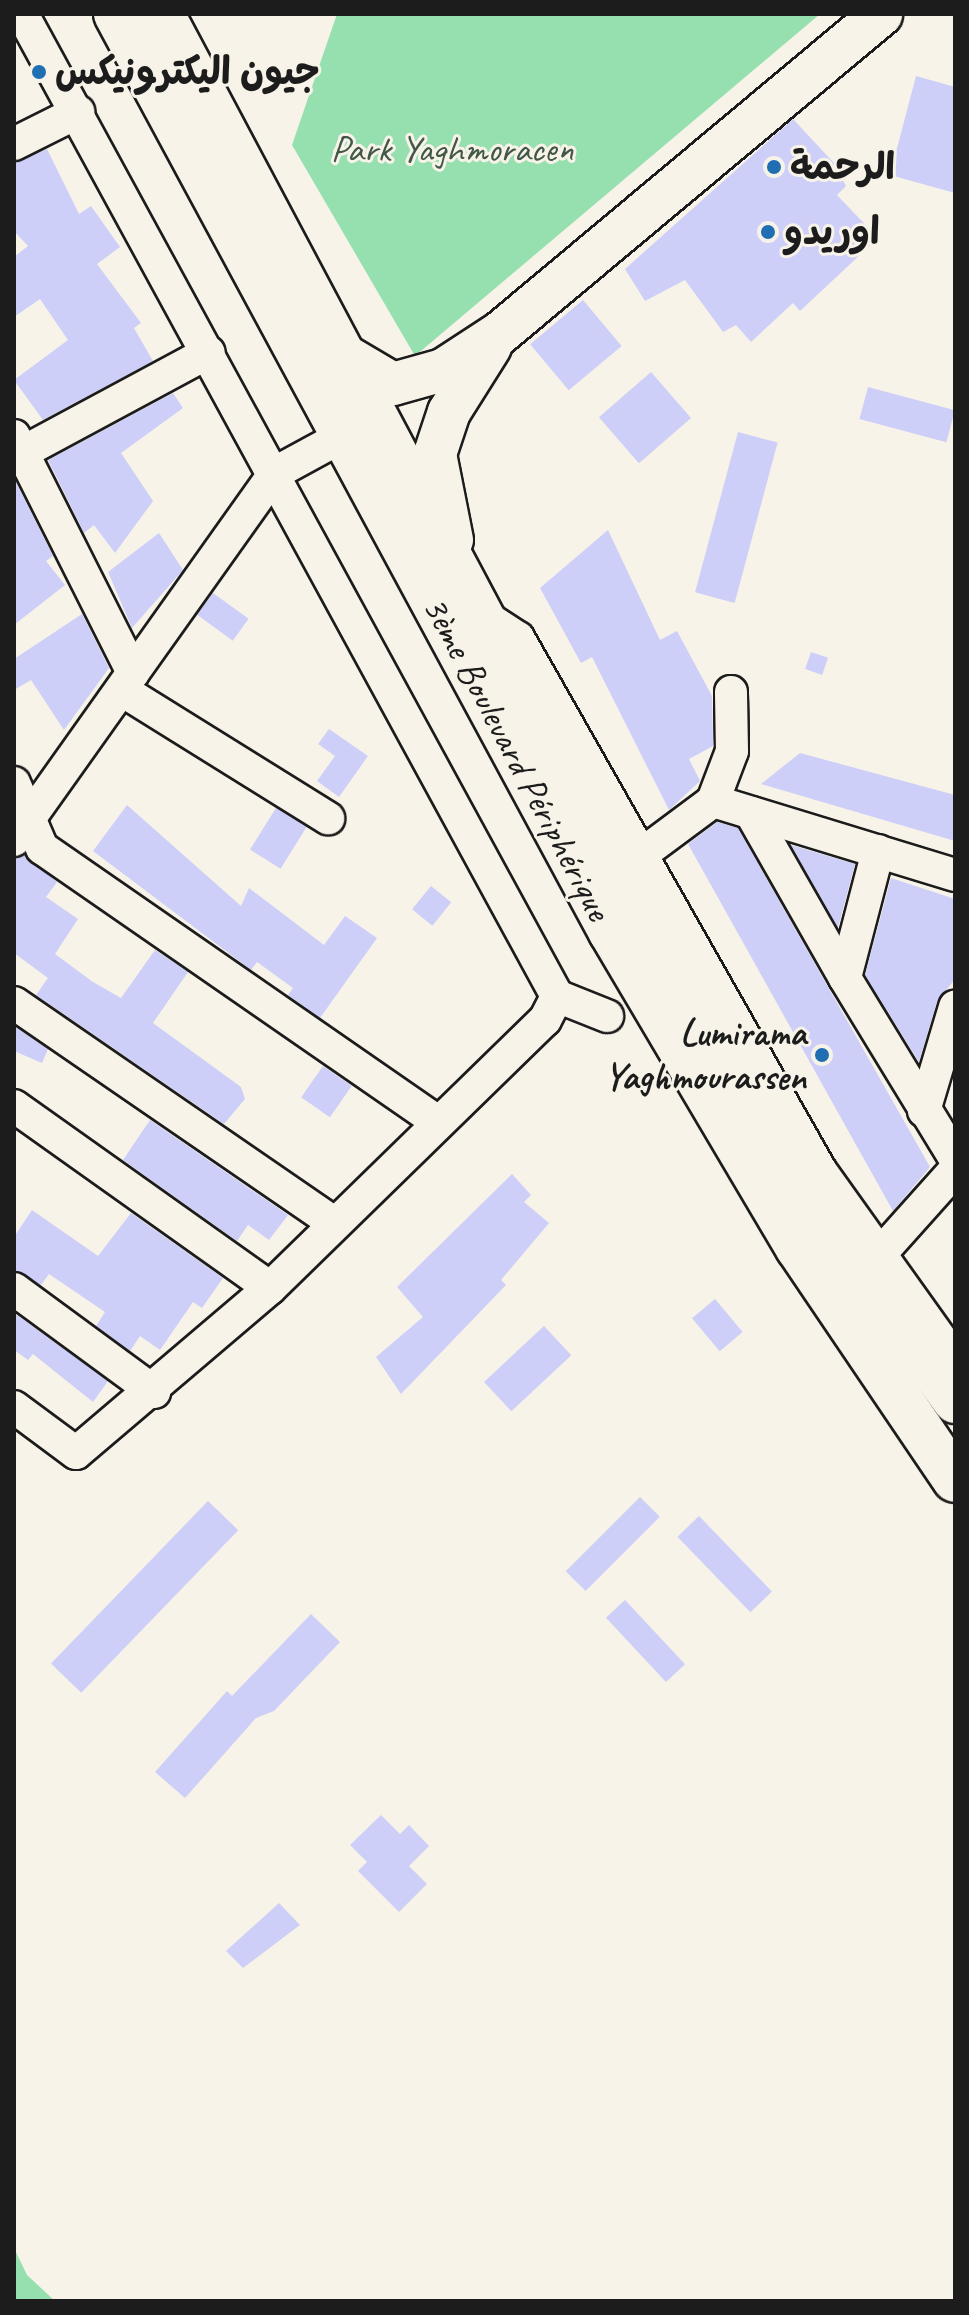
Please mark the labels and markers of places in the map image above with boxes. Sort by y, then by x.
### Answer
place label: جيون اليكترونيكس [55,49,320,95]
marker: جيون اليكترونيكس [30,63,48,81]
place label: الرحمة [790,144,895,190]
marker: الرحمة [765,158,783,176]
place label: اوريدو [784,209,880,255]
marker: اوريدو [759,223,777,241]
place label: Lumirama Yaghmourassen [605,1010,806,1100]
marker: Lumirama Yaghmourassen [813,1046,831,1064]

